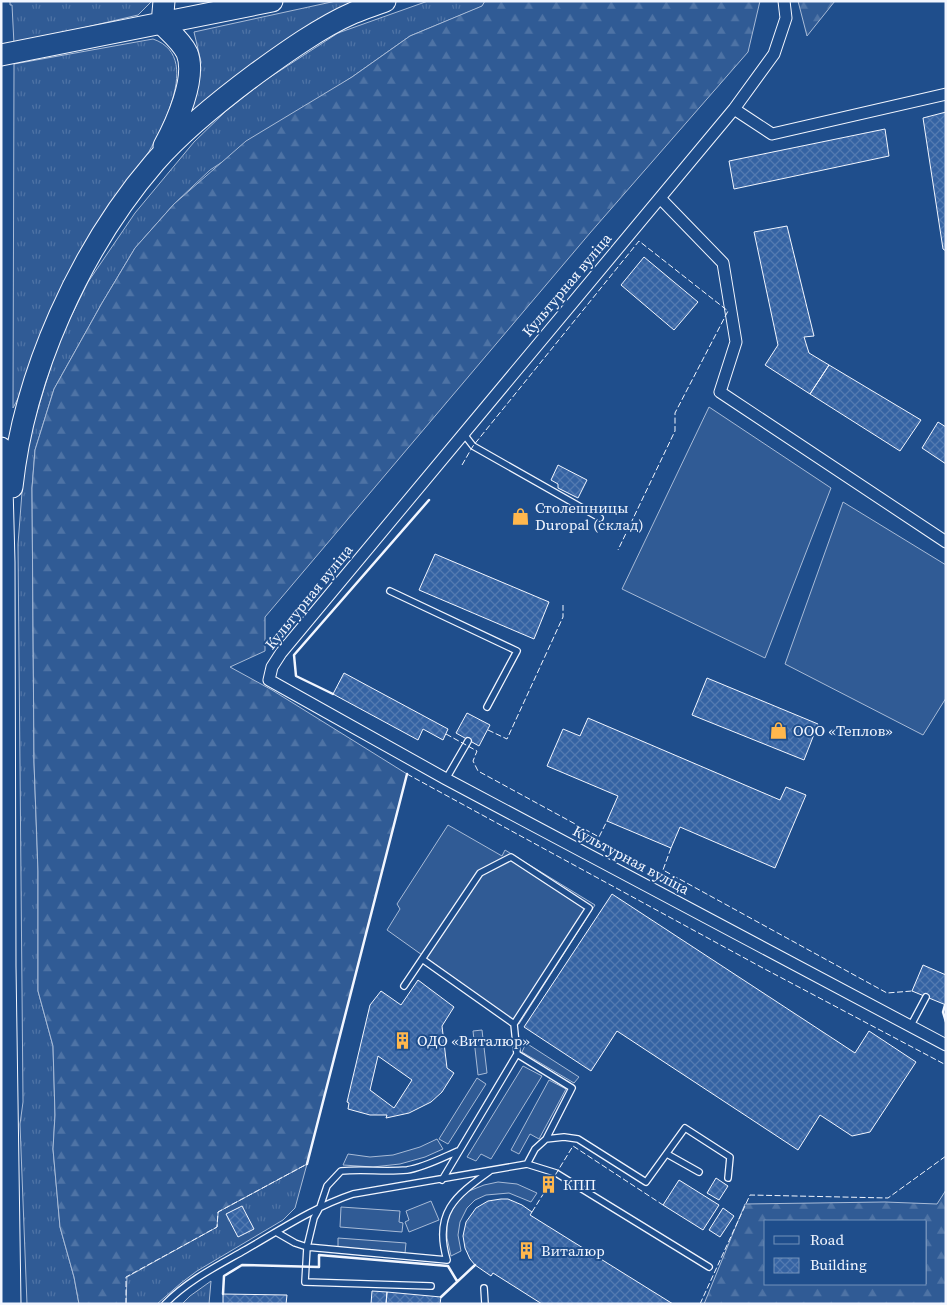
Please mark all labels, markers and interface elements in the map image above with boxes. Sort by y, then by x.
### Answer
street label: Культурная вуліца [517,228,616,341]
place label: Столешницы Duropal (склад) [535,497,644,535]
shop icon: Столешницы Duropal (склад) [511,507,531,527]
street label: Культурная вуліца [260,539,358,654]
place label: ООО «Теплов» [793,720,893,741]
shop icon: ООО «Теплов» [769,721,789,741]
street label: Культурная вуліца [569,820,694,899]
place label: ОДО «Виталюр» [417,1030,530,1051]
building icon: ОДО «Виталюр» [393,1031,413,1051]
place label: КПП [563,1174,596,1195]
building icon: КПП [539,1175,559,1195]
legend [764,1220,927,1285]
text: Road [810,1229,844,1250]
place label: Виталюр [541,1240,605,1261]
building icon: Виталюр [517,1241,537,1261]
text: Building [810,1254,867,1275]

